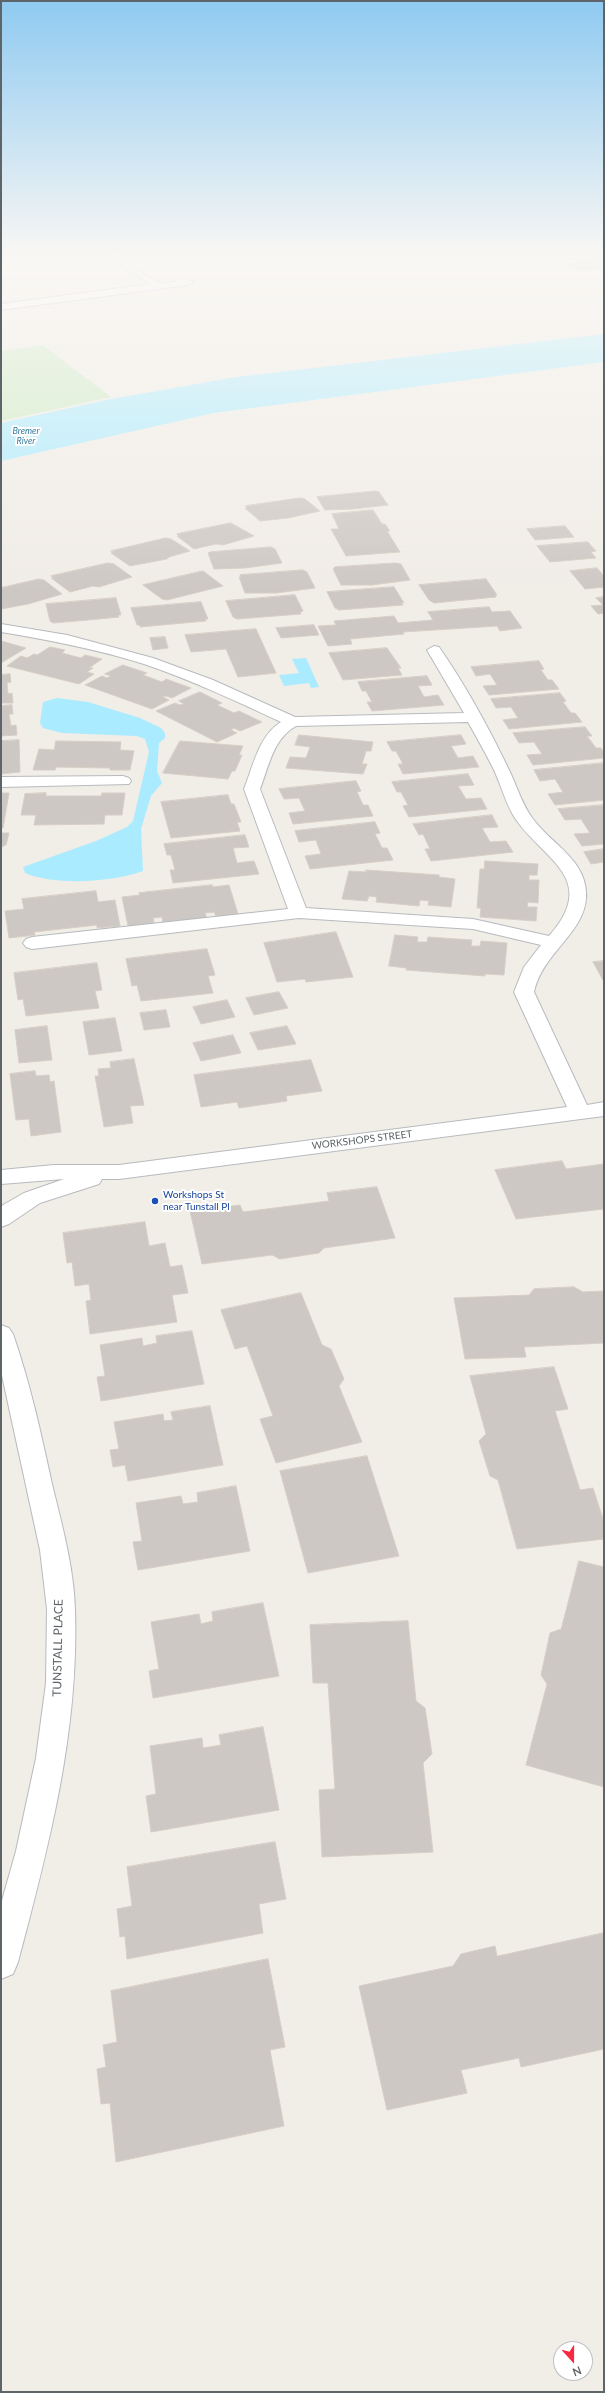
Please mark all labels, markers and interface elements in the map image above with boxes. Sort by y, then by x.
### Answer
water label: Bremer River [12,426,40,447]
street label: WORKSHOPS STREET [311,1128,413,1152]
place label: Workshops St near Tunstall Pl [163,1189,230,1212]
marker: Workshops St near Tunstall Pl [150,1196,160,1206]
street label: TUNSTALL PLACE [50,1599,66,1697]
north arrow [553,2341,593,2381]
text: N [571,2364,583,2379]

